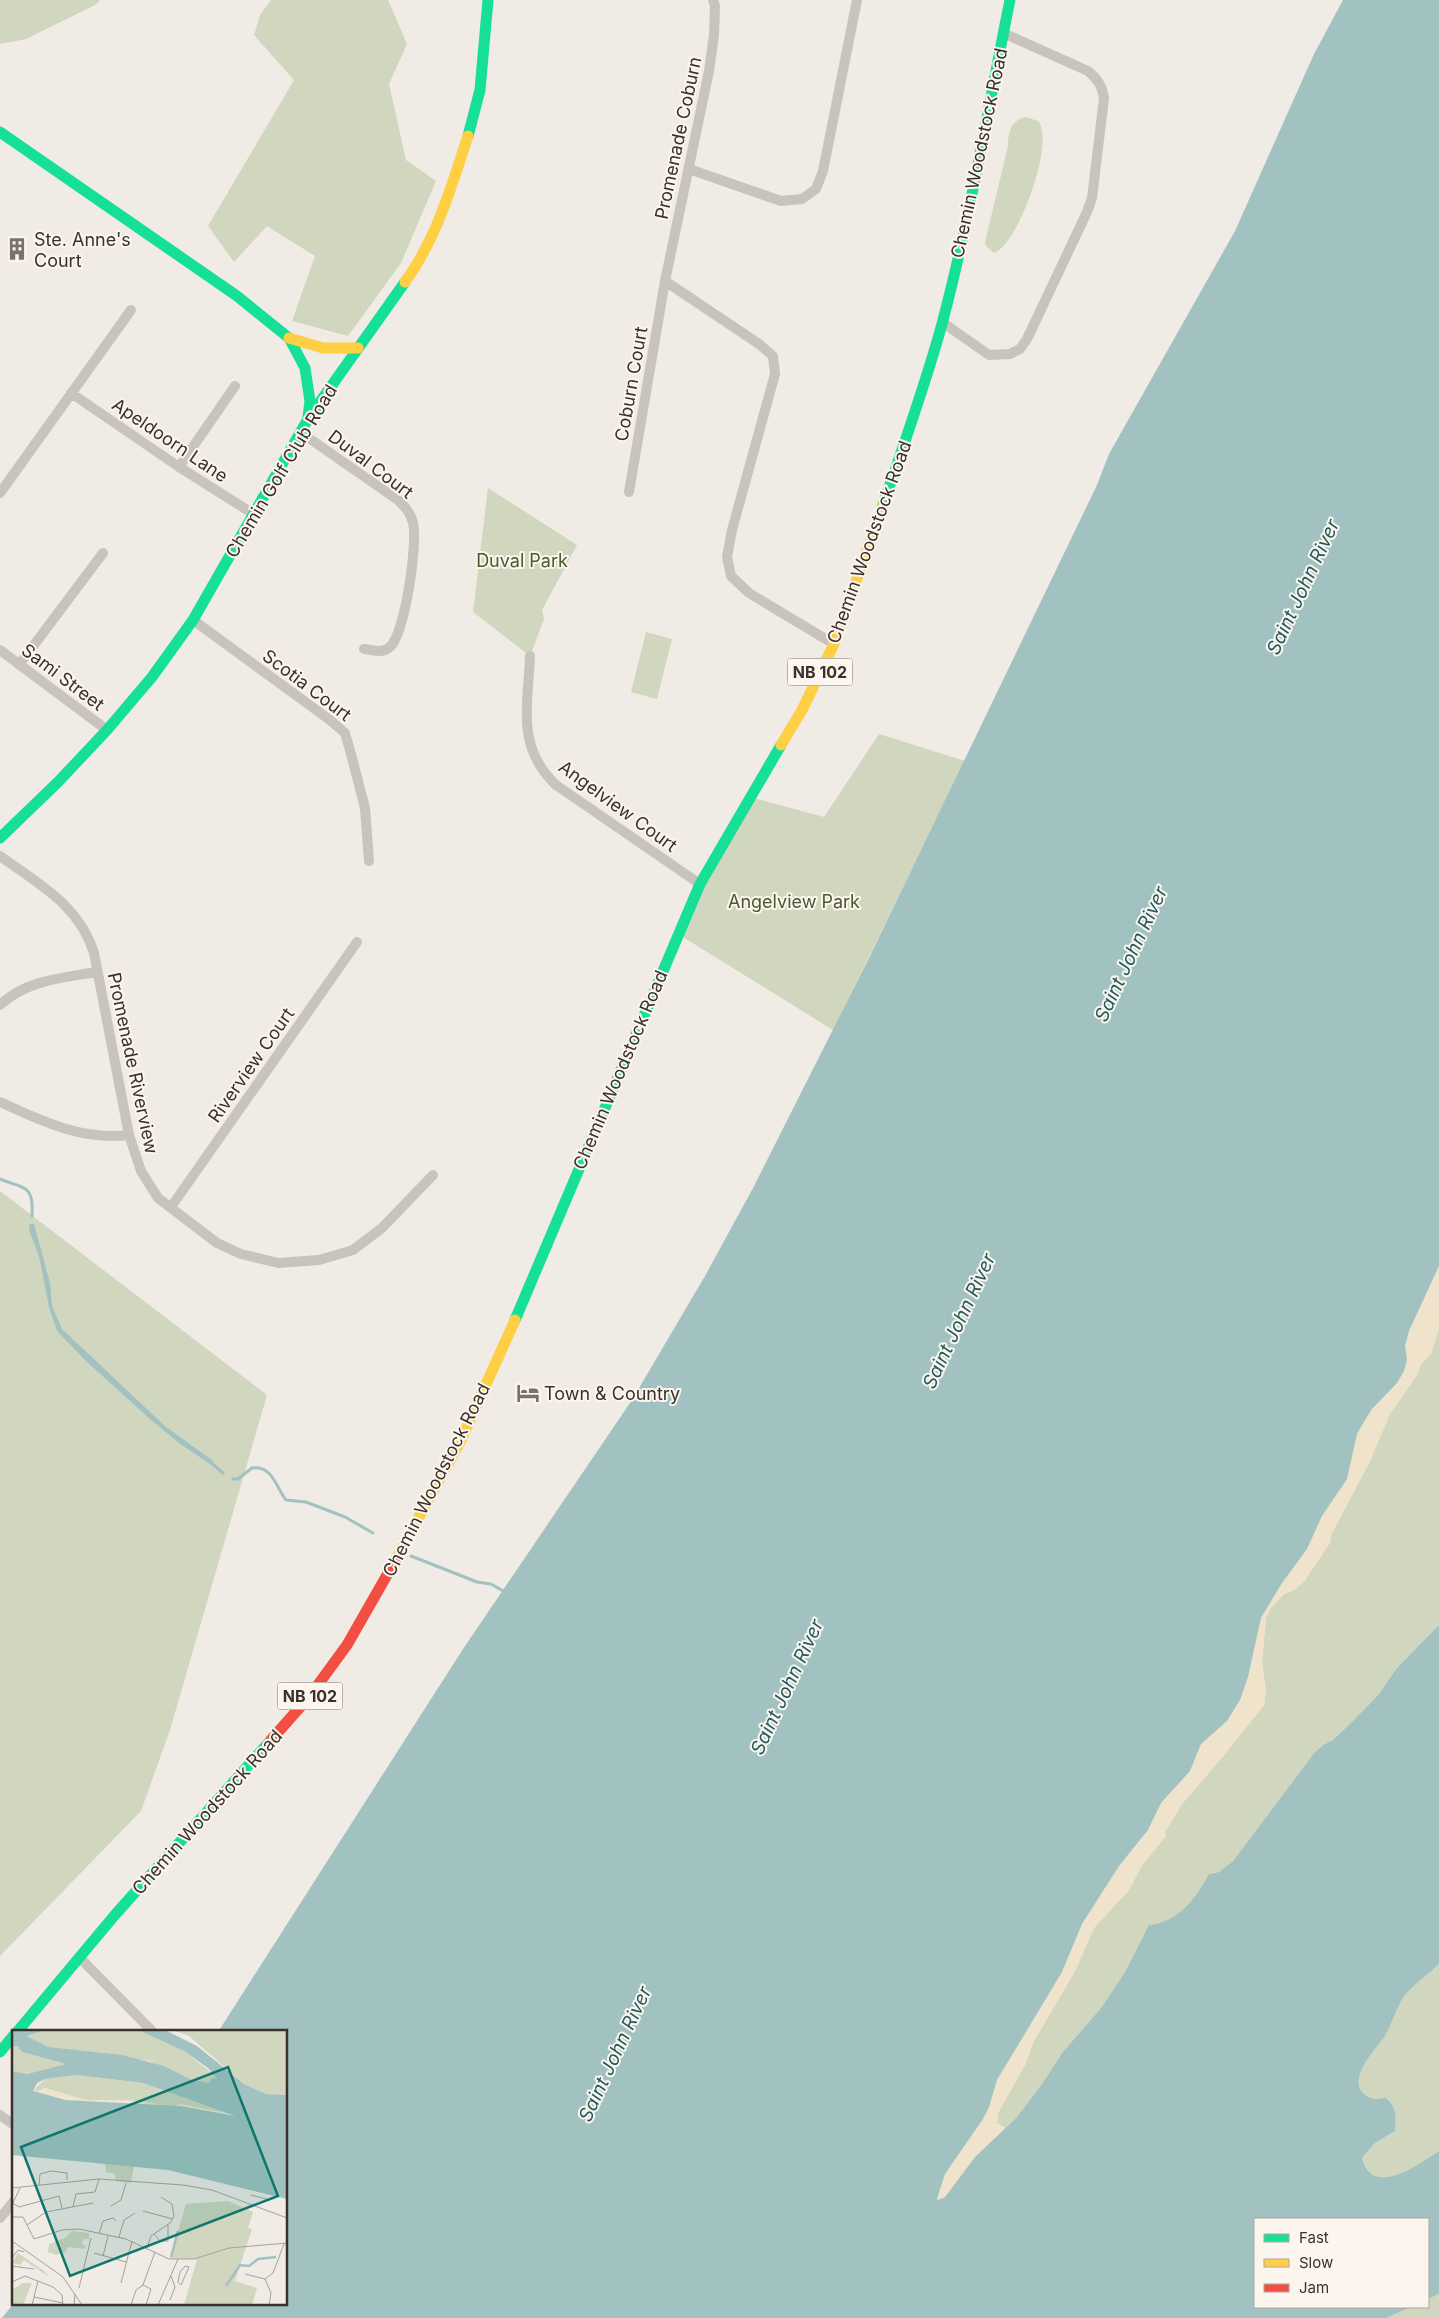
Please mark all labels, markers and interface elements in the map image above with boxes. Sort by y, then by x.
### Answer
street label: Chemin Woodstock Road [946,46,1012,260]
street label: Promenade Coburn [651,55,705,221]
place label: Ste. Anne's Court [34,229,131,271]
building icon: Ste. Anne's Court [4,236,30,262]
street label: Coburn Court [611,325,651,443]
street label: Chemin Golf Club Road [221,381,341,561]
street label: Apeldoorn Lane [108,394,232,486]
street label: Duval Court [324,425,418,503]
street label: Chemin Woodstock Road [823,438,915,646]
water label: Saint John River [1262,515,1345,658]
park label: Duval Park [476,550,568,571]
street label: Sami Street [18,639,108,715]
street label: Scotia Court [259,645,356,725]
road number: NB 102 [788,659,852,686]
street label: Angelview Court [555,756,681,856]
water label: Saint John River [1090,882,1173,1025]
park label: Angelview Park [728,891,860,912]
street label: Chemin Woodstock Road [568,967,672,1173]
street label: Promenade Riverview [103,970,163,1156]
street label: Riverview Court [204,1004,298,1126]
water label: Saint John River [918,1249,1001,1392]
street label: Chemin Woodstock Road [378,1380,494,1580]
hotel icon: Town & Country [515,1380,541,1406]
place label: Town & Country [544,1383,680,1404]
water label: Saint John River [746,1615,829,1758]
road number: NB 102 [278,1682,342,1710]
street label: Chemin Woodstock Road [128,1725,286,1899]
water label: Saint John River [574,1982,657,2125]
inset map [12,2030,288,2306]
legend [1254,2218,1429,2308]
text: Fast [1299,2228,1329,2247]
text: Slow [1299,2253,1333,2272]
text: Jam [1299,2278,1329,2297]

